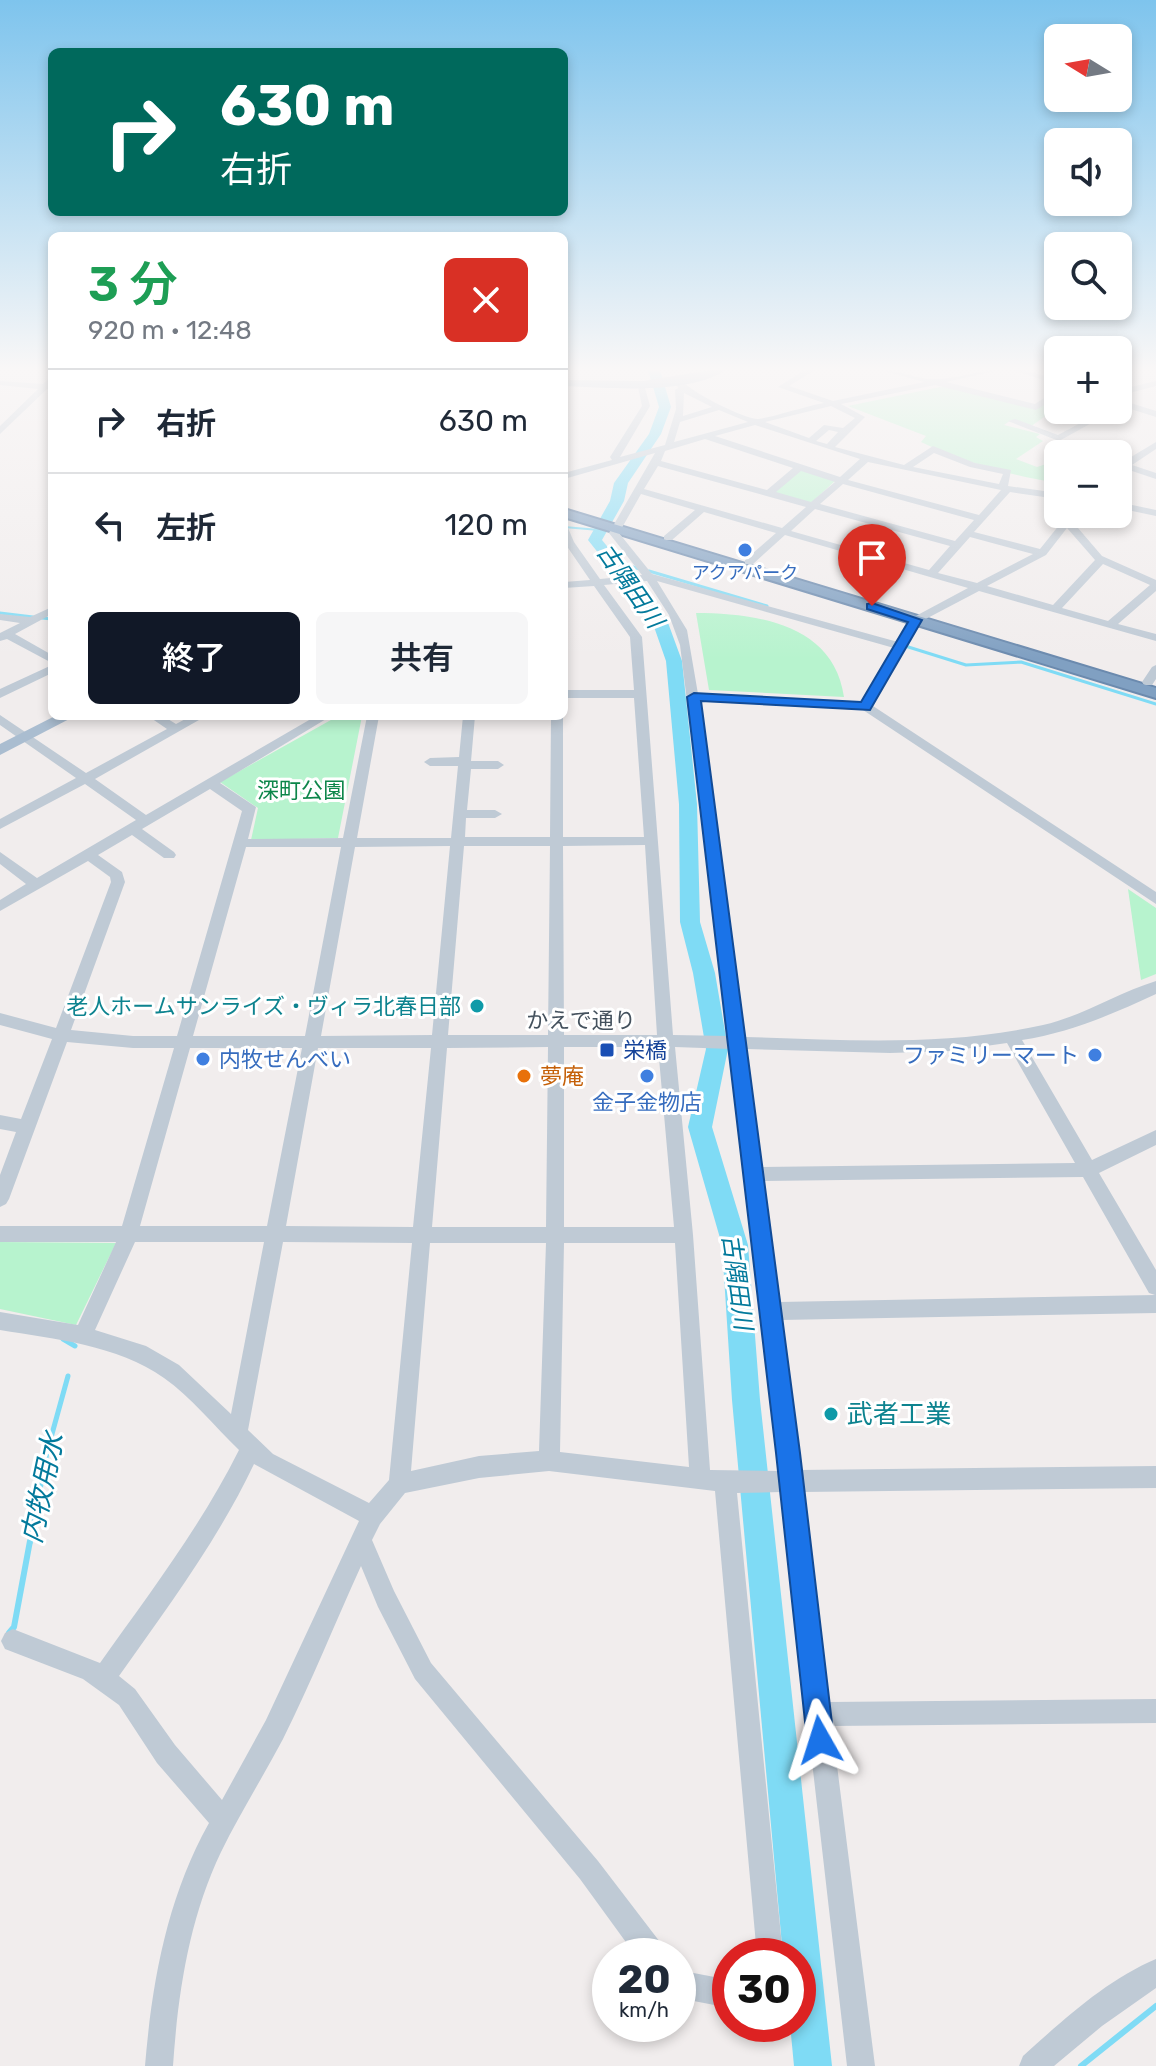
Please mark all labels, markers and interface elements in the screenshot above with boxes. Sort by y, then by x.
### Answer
north arrow [1044,24,1132,112]
map controls [1044,24,1132,528]
text: 630 m [220,73,395,139]
icon: right [88,80,192,184]
button: sound [1044,128,1132,216]
text: 右折 [220,148,292,191]
button: search [1044,232,1132,320]
text: 3 分 [88,256,178,313]
button: close [444,258,528,342]
text: 920 m · 12:48 [88,315,252,346]
button: + [1044,336,1132,424]
icon: right [88,399,132,443]
text: 630 m [439,403,528,439]
text: 右折 [156,406,216,442]
button: − [1044,440,1132,528]
icon: left [88,503,132,547]
text: 120 m [444,507,528,543]
text: 左折 [156,510,216,546]
pin [838,524,906,606]
icon: arrive [850,536,894,580]
water label: 古隅田川 [591,539,671,636]
marker: アクアパーク [736,541,754,559]
place label: アクアパーク [692,562,798,584]
button: 終了 [88,612,300,704]
button: 共有 [316,612,528,704]
park label: 深町公園 [257,777,345,804]
place label: 老人ホームサンライズ・ヴィラ北春日部 [66,993,461,1020]
marker: 老人ホームサンライズ・ヴィラ北春日部 [468,997,486,1015]
street label: かえで通り [526,1007,636,1034]
place label: 栄橋 [623,1037,667,1064]
marker: 栄橋 [598,1041,616,1059]
place label: ファミリーマート [903,1042,1079,1069]
place label: 内牧せんべい [219,1046,351,1073]
marker: ファミリーマート [1086,1046,1104,1064]
marker: 内牧せんべい [194,1050,212,1068]
place label: 夢庵 [540,1063,584,1090]
marker: 夢庵 [515,1067,533,1085]
marker: 金子金物店 [638,1067,656,1085]
place label: 金子金物店 [592,1089,702,1116]
water label: 古隅田川 [716,1233,758,1334]
place label: 武者工業 [847,1399,951,1430]
marker: 武者工業 [822,1405,840,1423]
water label: 内牧用水 [15,1427,71,1546]
position arrow [778,1698,862,1782]
speed limit sign: 30 [712,1938,816,2042]
text: 20 [617,1956,671,2003]
text: km/h [619,1998,669,2022]

